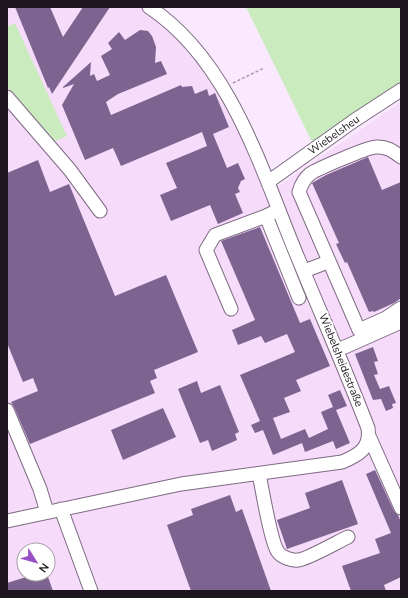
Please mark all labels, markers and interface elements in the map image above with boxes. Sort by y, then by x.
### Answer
street label: Wiebelsheu [305,112,363,158]
street label: Wiebelsheidestraße [315,311,367,409]
north arrow [16,542,56,582]
text: N [35,560,52,576]

